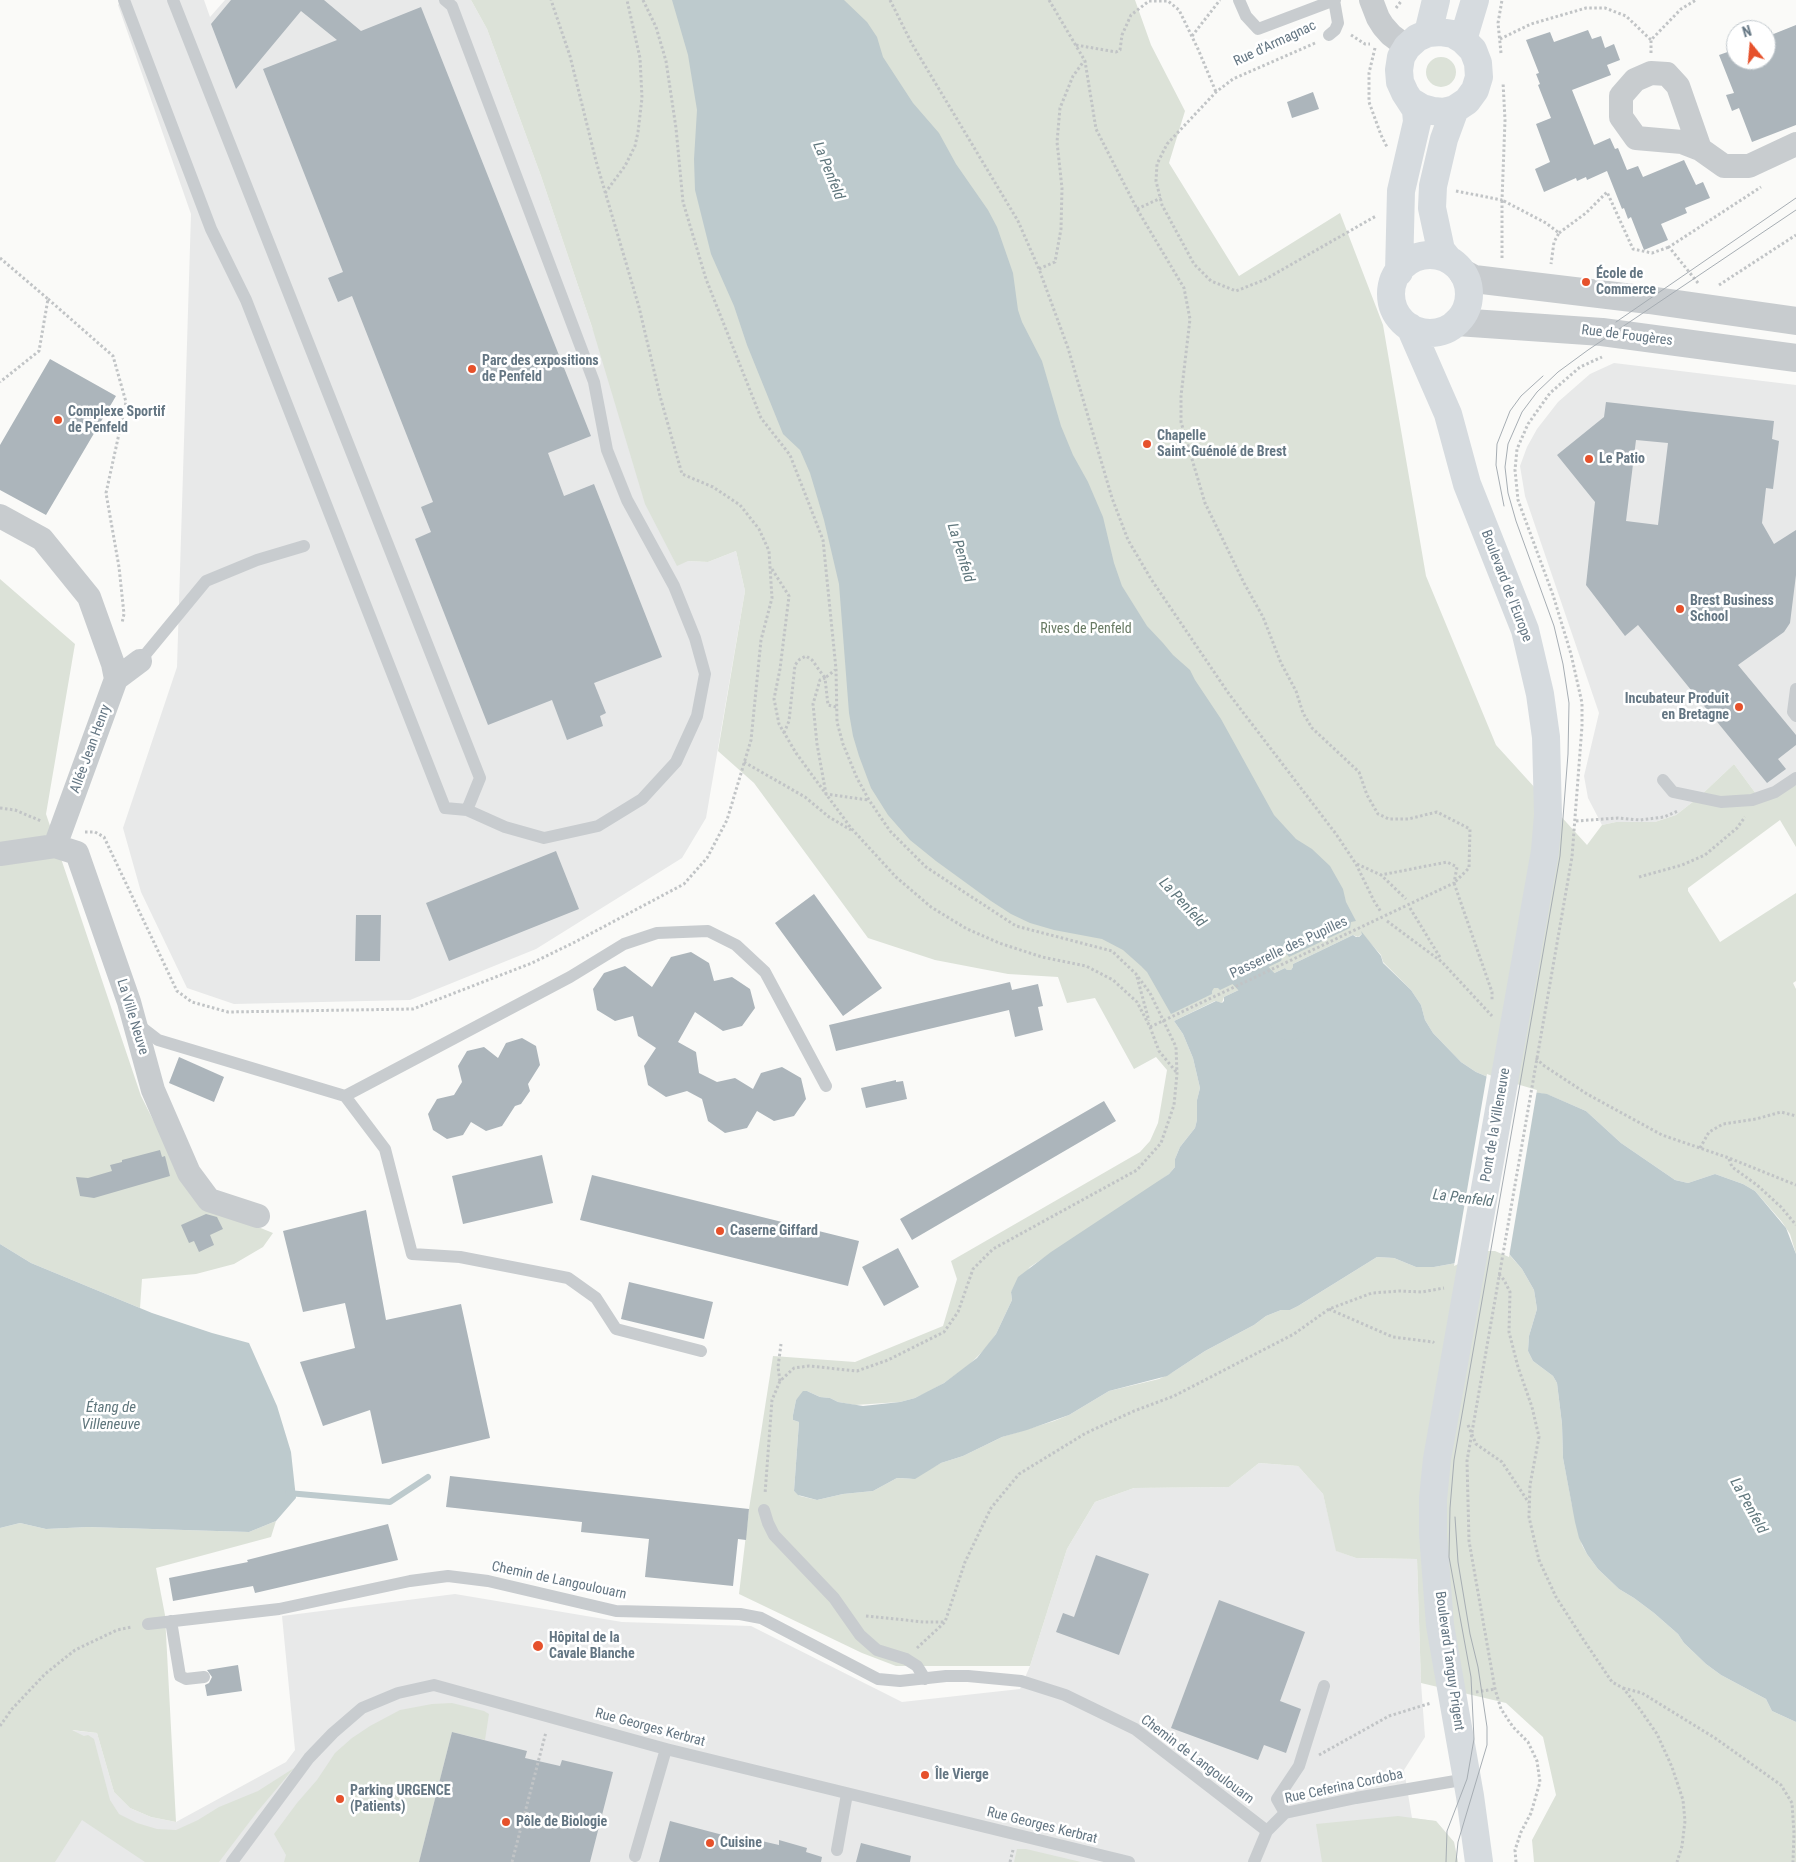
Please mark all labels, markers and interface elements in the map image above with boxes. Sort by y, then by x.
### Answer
street label: Rue d'Armagnac [1231,18,1319,70]
north arrow [1726,20,1776,70]
text: N [1740,23,1753,41]
water label: La Penfeld [808,139,848,203]
place label: École de Commerce [1596,266,1656,298]
marker: École de Commerce [1580,276,1592,288]
street label: Rue de Fougères [1581,322,1673,350]
place label: Parc des expositions de Penfeld [482,353,599,386]
marker: Parc des expositions de Penfeld [466,363,478,375]
place label: Complexe Sportif de Penfeld [68,404,165,437]
marker: Complexe Sportif de Penfeld [52,414,64,426]
place label: Chapelle Saint-Guénolé de Brest [1157,428,1287,461]
marker: Chapelle Saint-Guénolé de Brest [1141,438,1153,450]
place label: Le Patio [1599,451,1645,467]
marker: Le Patio [1583,453,1595,465]
water label: La Penfeld [942,521,978,585]
street label: Boulevard de l'Europe [1477,528,1535,644]
place label: Brest Business School [1690,593,1774,626]
marker: Brest Business School [1674,603,1686,615]
park label: Rives de Penfeld [1040,621,1132,637]
place label: Incubateur Produit en Bretagne [1625,691,1729,724]
marker: Incubateur Produit en Bretagne [1733,701,1745,713]
street label: Allée Jean Henry [67,702,115,796]
water label: La Penfeld [1155,875,1209,931]
street label: Passerelle des Pupilles [1228,913,1350,983]
street label: La Ville Neuve [113,977,151,1057]
street label: Pont de la Villeneuve [1478,1067,1514,1183]
water label: La Penfeld [1432,1186,1494,1212]
place label: Caserne Giffard [730,1223,818,1239]
marker: Caserne Giffard [714,1225,726,1237]
water label: Étang de Villeneuve [82,1399,140,1434]
water label: La Penfeld [1725,1475,1771,1537]
street label: Chemin de Langoulouarn [490,1559,628,1603]
street label: Boulevard Tanguy Prigent [1431,1590,1467,1732]
place label: Hôpital de la Cavale Blanche [549,1630,635,1662]
marker: Hôpital de la Cavale Blanche [531,1639,545,1653]
street label: Rue Georges Kerbrat [593,1705,707,1751]
street label: Chemin de Langoulouarn [1137,1712,1257,1808]
street label: Rue Ceferina Cordoba [1283,1766,1405,1808]
place label: Île Vierge [935,1767,989,1783]
marker: Île Vierge [919,1769,931,1781]
place label: Parking URGENCE (Patients) [350,1783,451,1815]
marker: Parking URGENCE (Patients) [334,1793,346,1805]
street label: Rue Georges Kerbrat [985,1804,1099,1848]
place label: Pôle de Biologie [516,1814,607,1830]
marker: Pôle de Biologie [500,1816,512,1828]
place label: Cuisine [720,1835,762,1851]
marker: Cuisine [704,1837,716,1849]

